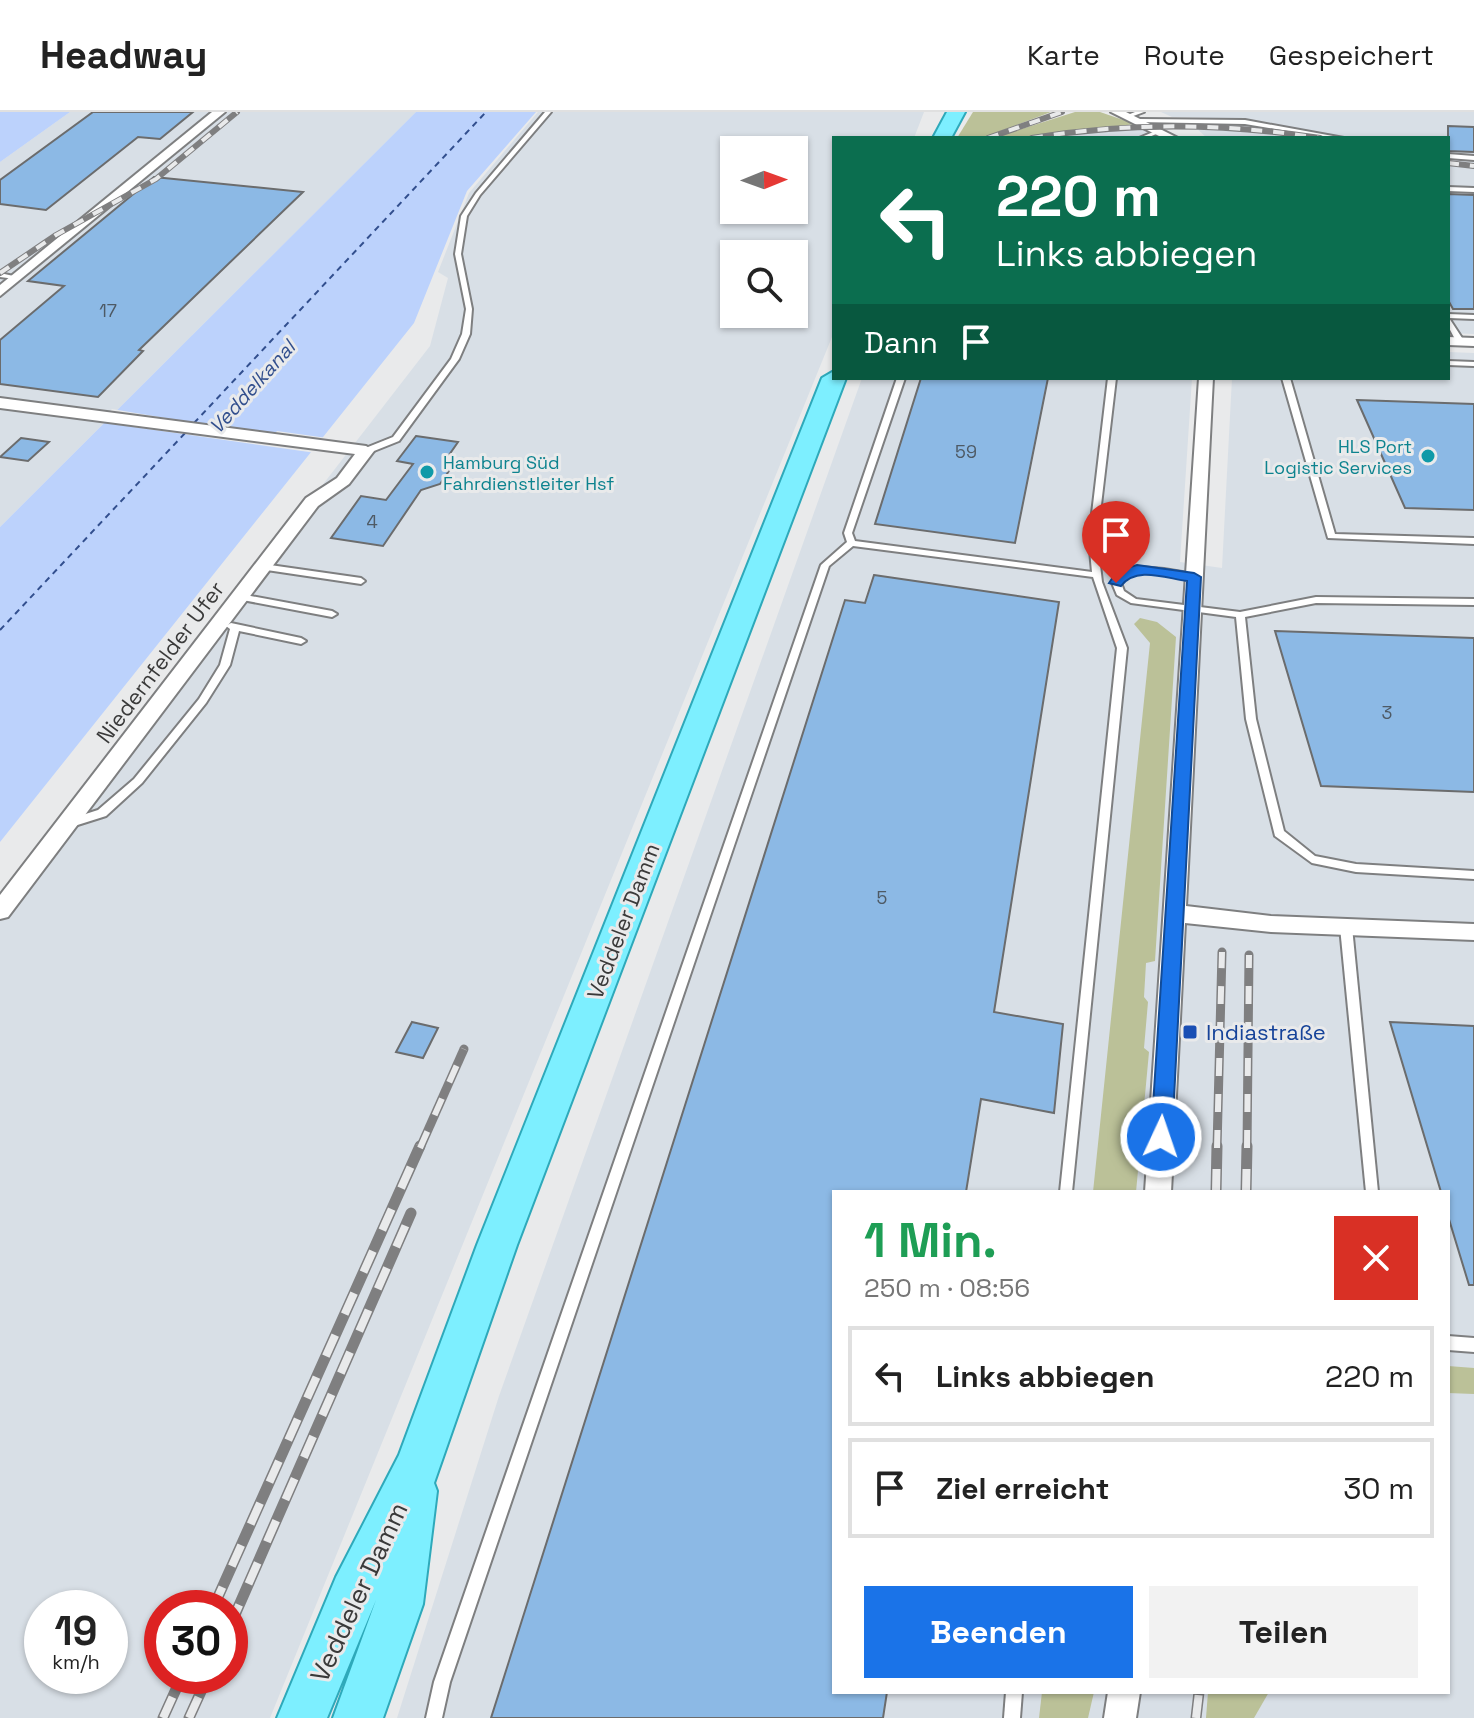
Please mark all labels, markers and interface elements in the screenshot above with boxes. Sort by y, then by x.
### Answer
text: Headway [40,31,207,79]
text: Karte [1027,37,1100,73]
text: Route [1144,37,1225,73]
text: Gespeichert [1269,37,1434,73]
north arrow [720,136,808,224]
map controls [720,136,808,328]
text: 220 m [996,161,1161,232]
icon: left [864,168,968,272]
text: Links abbiegen [996,231,1257,277]
button: search [720,240,808,328]
house number: 17 [99,299,117,322]
icon: arrive [954,320,998,364]
text: Dann [864,323,938,362]
water label: Veddelkanal [203,333,302,439]
place label: HLS Port Logistic Services [1264,435,1412,479]
house number: 59 [955,440,977,463]
marker: HLS Port Logistic Services [1419,447,1437,465]
place label: Hamburg Süd Fahrdienstleiter Hsf [443,451,614,495]
marker: Hamburg Süd Fahrdienstleiter Hsf [418,463,436,481]
pin [1082,501,1150,583]
house number: 4 [366,510,378,533]
icon: arrive [1094,513,1138,557]
street label: Niedernfelder Ufer [90,575,230,749]
house number: 3 [1382,701,1392,724]
street label: Veddeler Damm [580,839,666,1003]
house number: 5 [877,886,887,909]
place label: Indiastraße [1206,1018,1326,1046]
marker: Indiastraße [1181,1023,1199,1041]
position arrow [1119,1095,1203,1179]
text: 1 Min. [864,1210,997,1271]
button: close [1334,1216,1418,1300]
text: 250 m · 08:56 [864,1271,1030,1305]
icon: left [868,1354,912,1398]
text: Links abbiegen [936,1357,1154,1396]
text: 220 m [1325,1357,1414,1396]
icon: arrive [868,1466,912,1510]
text: Ziel erreicht [936,1469,1109,1508]
text: 30 m [1343,1469,1414,1508]
street label: Veddeler Damm [302,1497,416,1687]
button: Beenden [864,1586,1133,1678]
button: Teilen [1149,1586,1418,1678]
speed limit sign: 30 [144,1590,248,1694]
text: 19 [55,1606,97,1657]
text: km/h [52,1649,100,1675]

